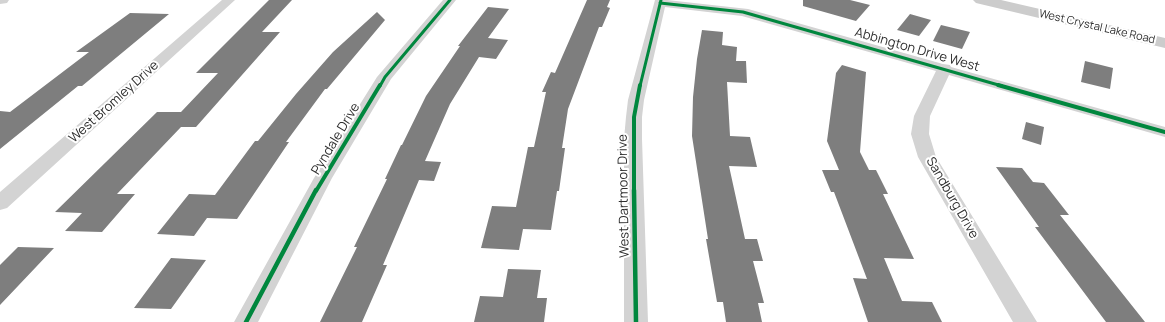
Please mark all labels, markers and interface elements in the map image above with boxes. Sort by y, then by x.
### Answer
street label: West Crystal Lake Road [1038,7,1156,47]
street label: Abbington Drive West [853,25,981,75]
street label: West Bromley Drive [66,58,162,146]
street label: Pyndale Drive [308,100,364,178]
street label: West Dartmoor Drive [615,134,633,258]
street label: Sandburg Drive [922,155,982,241]

